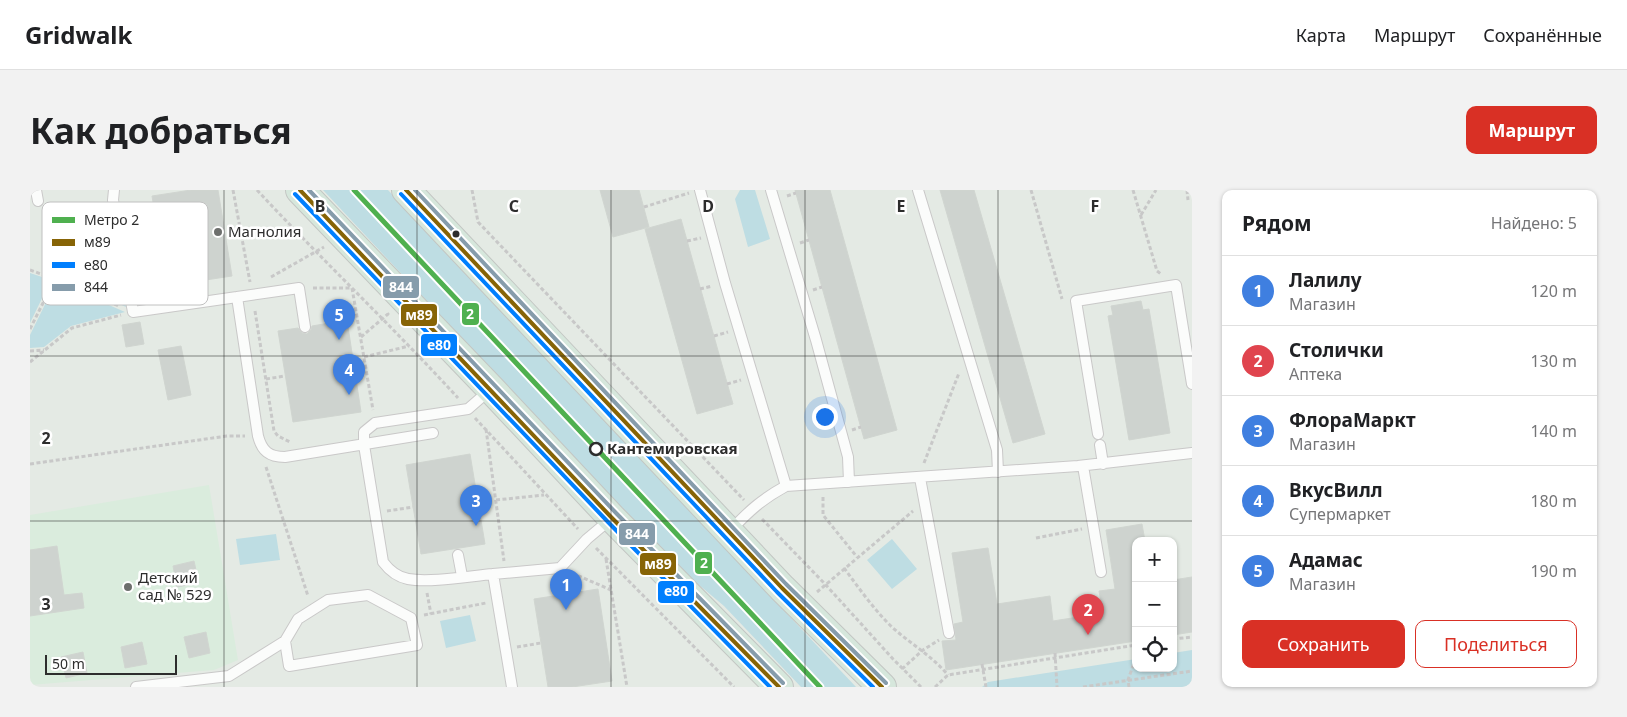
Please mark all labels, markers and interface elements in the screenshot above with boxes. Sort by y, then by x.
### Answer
text: Gridwalk [25,18,132,51]
text: Карта [1296,23,1346,47]
text: Маршрут [1374,23,1455,47]
text: Сохранённые [1483,23,1602,47]
button: Маршрут [1466,106,1597,154]
text: Как добраться [30,107,292,154]
text: B [315,195,325,217]
text: C [509,195,519,217]
text: D [702,195,714,217]
text: E [897,195,906,217]
text: F [1091,195,1099,217]
legend [42,202,208,305]
text: Рядом [1242,209,1312,237]
text: Метро 2 [84,210,139,229]
text: Найдено: 5 [1491,212,1577,234]
place label: Магнолия [228,221,301,241]
marker: Магнолия [212,226,224,238]
unlabelled marker [451,229,461,239]
text: м89 [84,232,111,251]
text: е80 [84,255,108,274]
text: Лалилу [1289,267,1362,293]
line badge: 844 [382,275,420,299]
text: 844 [84,277,108,296]
text: 844 [389,277,413,296]
text: 1 [1253,280,1263,302]
text: 120 m [1530,280,1577,302]
text: Магазин [1289,293,1356,315]
pin: 5 [323,299,355,340]
line badge: 2 [461,302,480,326]
line badge: м89 [400,303,438,327]
text: 2 [466,304,474,323]
text: м89 [405,305,433,324]
line badge: е80 [420,333,458,357]
text: е80 [427,335,451,354]
text: Столички [1289,337,1384,363]
text: 2 [1253,350,1263,372]
text: 130 m [1530,350,1577,372]
pin: 4 [333,354,365,395]
text: Аптека [1289,363,1342,385]
your location [812,404,838,430]
text: ФлораМаркт [1289,407,1415,433]
text: 3 [1253,420,1263,442]
text: 140 m [1530,420,1577,442]
text: 2 [41,427,51,449]
text: Магазин [1289,433,1356,455]
place label: Кантемировская [607,438,737,458]
marker: Кантемировская [589,442,603,456]
text: ВкусВилл [1289,477,1383,503]
pin: 3 [460,485,492,526]
text: 4 [1253,490,1263,512]
text: 180 m [1530,490,1577,512]
text: Супермаркет [1289,503,1391,525]
line badge: 844 [618,522,656,546]
text: 844 [625,524,649,543]
map controls [1132,537,1177,672]
button: + [1132,537,1177,582]
text: Адамас [1289,547,1363,573]
line badge: 2 [694,551,713,575]
line badge: м89 [639,552,677,576]
text: 2 [700,553,708,572]
text: м89 [644,554,672,573]
text: 5 [1253,560,1263,582]
text: 190 m [1530,560,1577,582]
place label: Детский сад № 529 [138,567,212,604]
pin: 1 [550,569,582,610]
text: Магазин [1289,573,1356,595]
line badge: е80 [657,580,695,604]
marker: Детский сад № 529 [122,581,134,593]
text: е80 [664,581,688,600]
button: − [1132,582,1177,627]
text: 3 [41,593,51,615]
pin: 2 [1072,594,1104,635]
button: Сохранить [1242,620,1405,668]
button: Поделиться [1415,620,1577,668]
button: locate [1132,627,1177,672]
scale bar [45,652,178,675]
text: 50 m [52,654,85,673]

